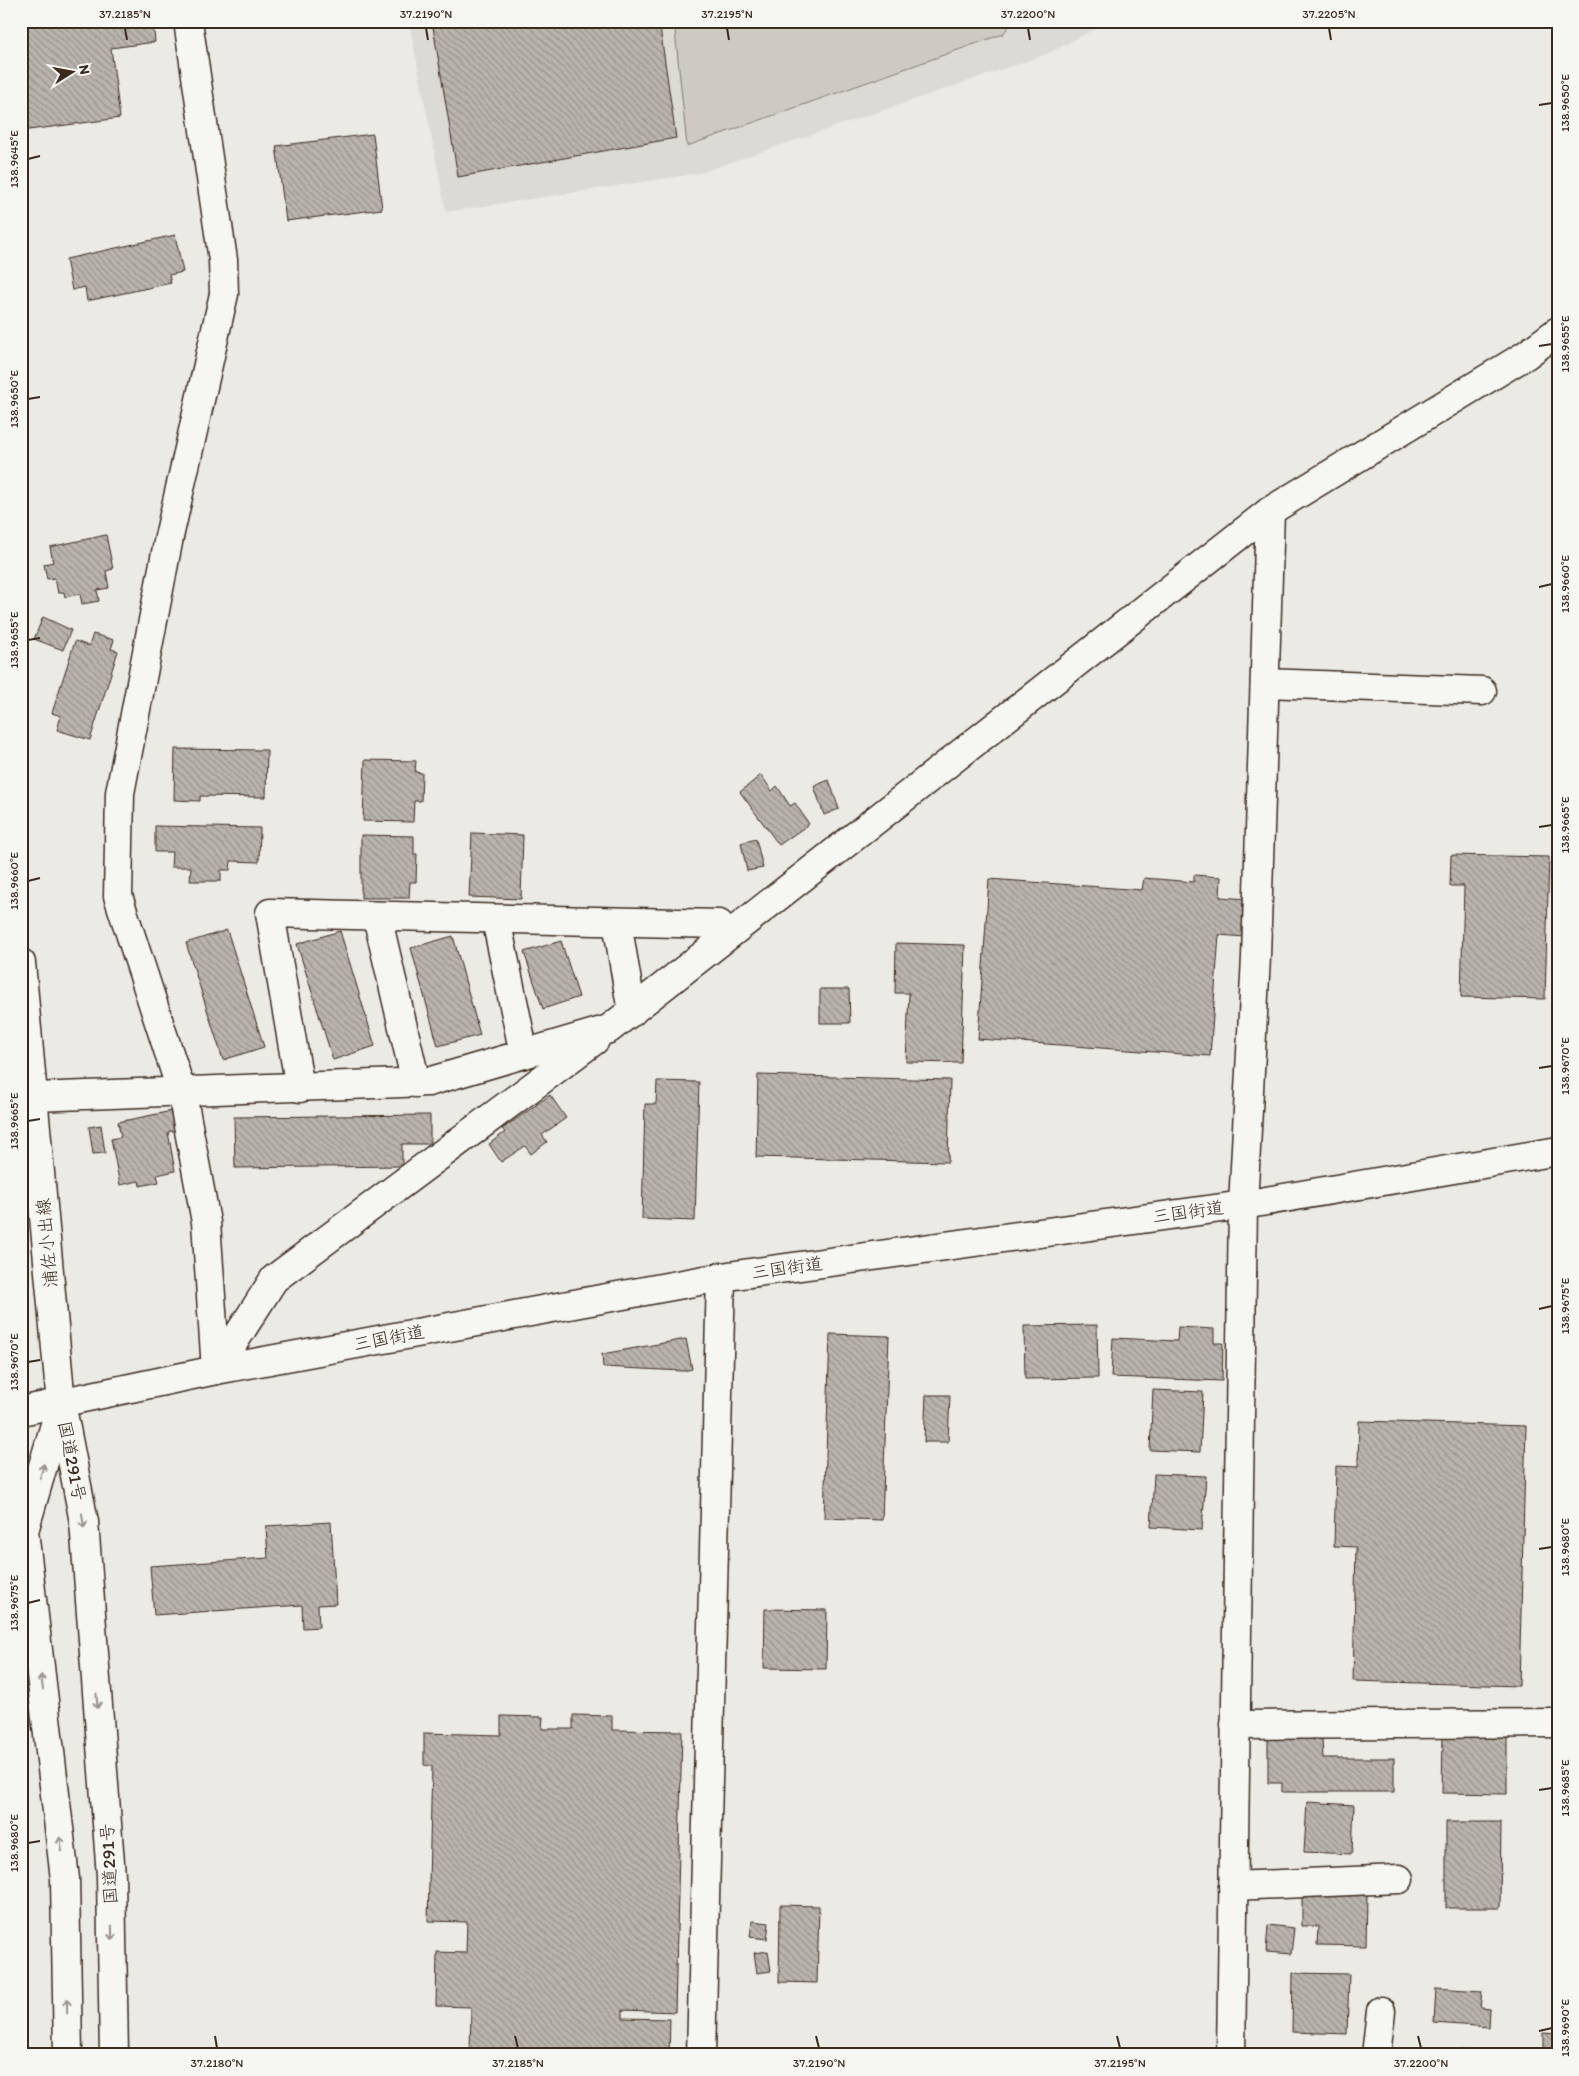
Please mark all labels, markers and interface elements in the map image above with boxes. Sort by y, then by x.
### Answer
text: 37.2185°N [99,7,151,21]
text: 37.2190°N [400,7,452,21]
text: 37.2195°N [701,7,753,21]
text: 37.2200°N [1001,7,1055,21]
text: 37.2205°N [1302,7,1356,21]
north arrow [48,48,98,98]
text: N [75,63,94,76]
text: 138.9650°E [1558,74,1572,132]
text: 138.9645°E [7,130,21,188]
text: 138.9655°E [1558,315,1572,373]
text: 138.9650°E [7,370,21,428]
text: 138.9660°E [1558,555,1572,613]
text: 138.9655°E [7,611,21,669]
text: 138.9665°E [1558,796,1572,854]
text: 138.9660°E [7,852,21,910]
text: 138.9670°E [1558,1037,1572,1095]
text: 138.9665°E [7,1092,21,1150]
street label: 三国街道 [1151,1196,1225,1228]
street label: 浦佐小出線 [32,1197,62,1289]
street label: 三国街道 [750,1252,824,1284]
text: 138.9675°E [1558,1277,1572,1334]
street label: 三国街道 [352,1320,426,1356]
text: 138.9670°E [7,1333,21,1391]
street label: 国道291号 [53,1419,91,1503]
one-way arrow [37,1463,47,1479]
one-way arrow [79,1513,89,1529]
text: 138.9680°E [1558,1517,1572,1576]
text: 138.9675°E [7,1574,21,1631]
one-way arrow [37,1675,47,1691]
one-way arrow [93,1692,102,1708]
text: 138.9685°E [1558,1759,1572,1817]
text: 138.9680°E [7,1813,21,1872]
street label: 国道291号 [96,1823,122,1905]
one-way arrow [56,1836,66,1852]
one-way arrow [107,1924,117,1940]
one-way arrow [62,1998,72,2014]
text: 138.9690°E [1558,1999,1572,2057]
text: 37.2180°N [191,2056,243,2070]
text: 37.2185°N [492,2056,544,2070]
text: 37.2190°N [793,2056,845,2070]
text: 37.2195°N [1094,2056,1146,2070]
text: 37.2200°N [1394,2056,1448,2070]

